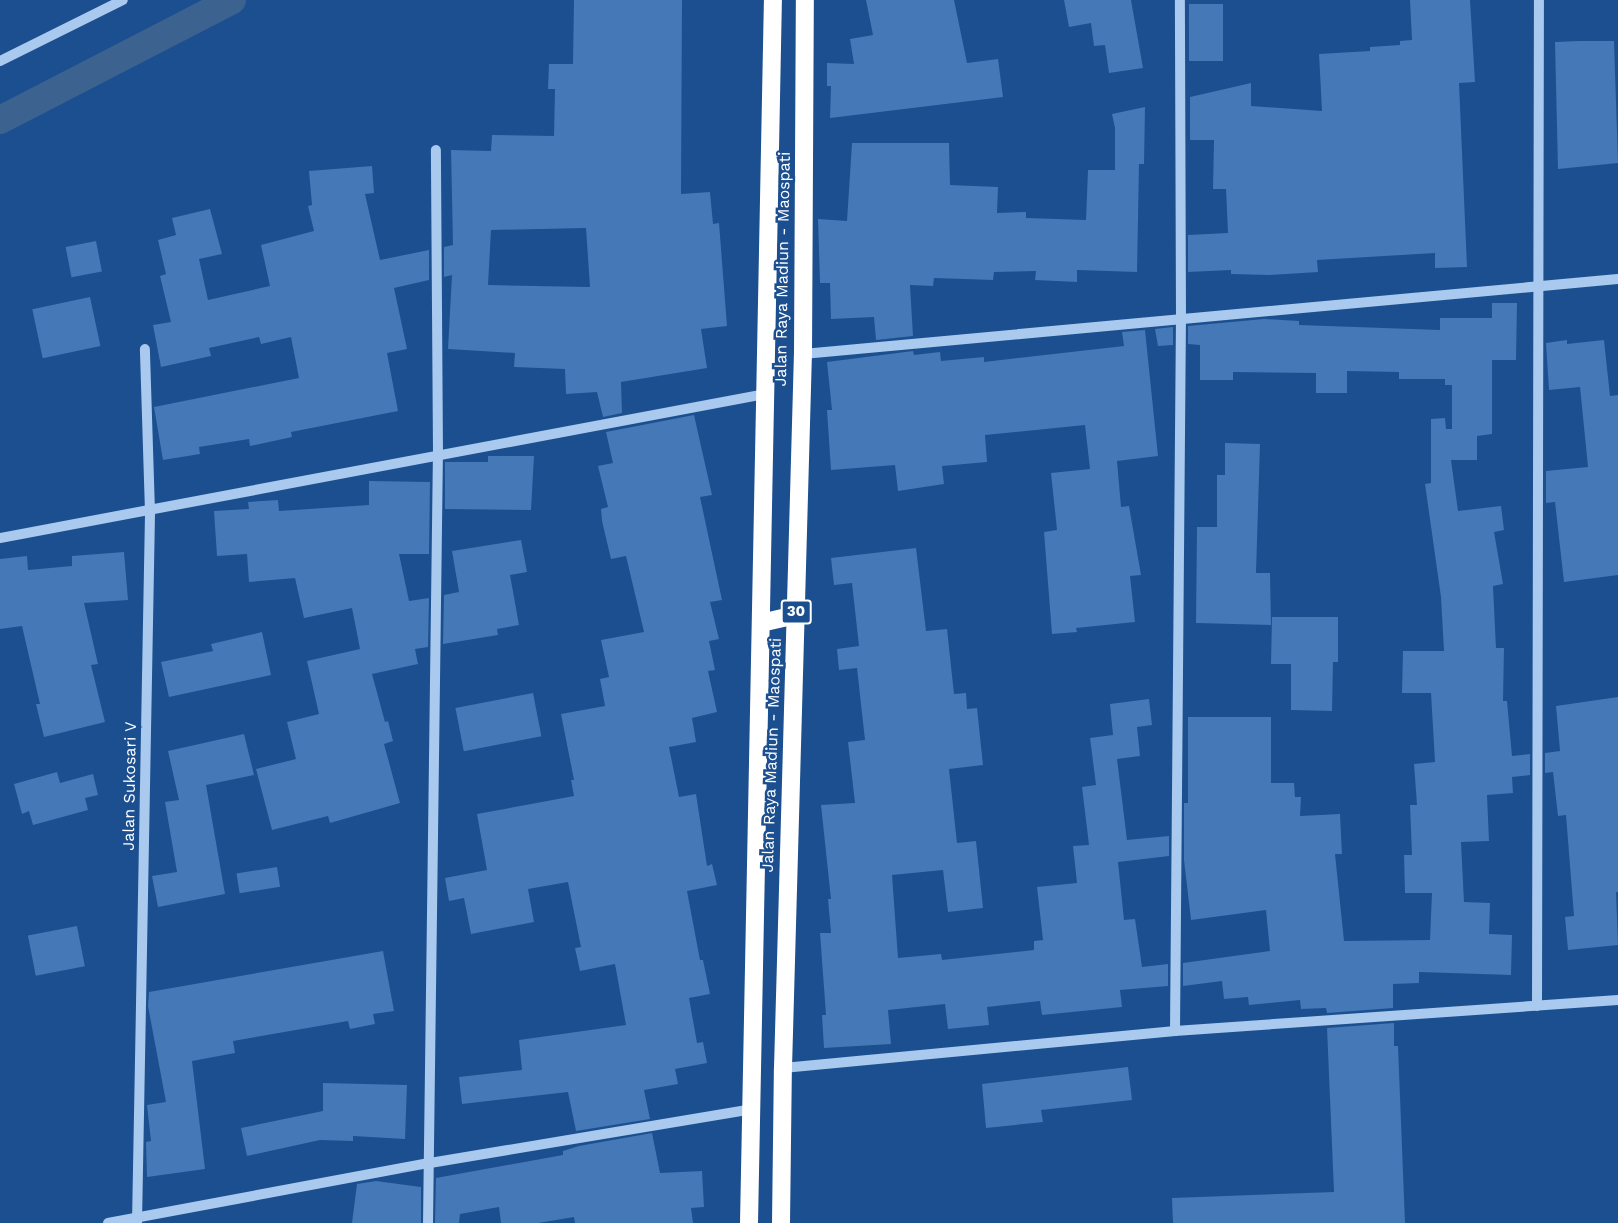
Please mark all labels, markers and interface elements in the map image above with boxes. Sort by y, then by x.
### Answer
street label: Jalan Raya Madiun - Maospati [771,151,795,387]
road number: 30 [780,600,812,624]
street label: Jalan Raya Madiun - Maospati [758,637,786,873]
street label: Jalan Sukosari V [119,721,141,851]

